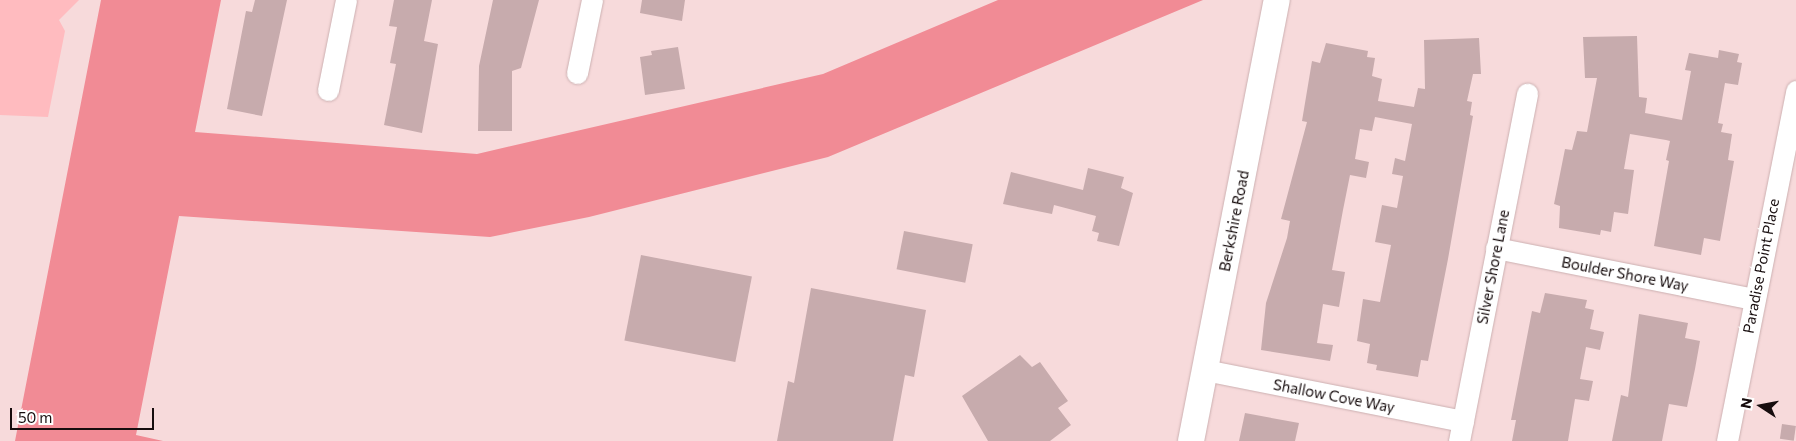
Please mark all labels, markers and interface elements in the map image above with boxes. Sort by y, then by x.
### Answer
street label: Berkshire Road [1215,169,1253,273]
street label: Paradise Point Place [1739,197,1783,335]
street label: Silver Shore Lane [1473,208,1513,326]
street label: Boulder Shore Way [1560,253,1690,295]
street label: Shallow Cove Way [1272,375,1396,417]
north arrow [1736,381,1786,431]
text: N [1736,396,1755,410]
scale bar [12,398,156,430]
text: 50 m [18,408,52,426]

